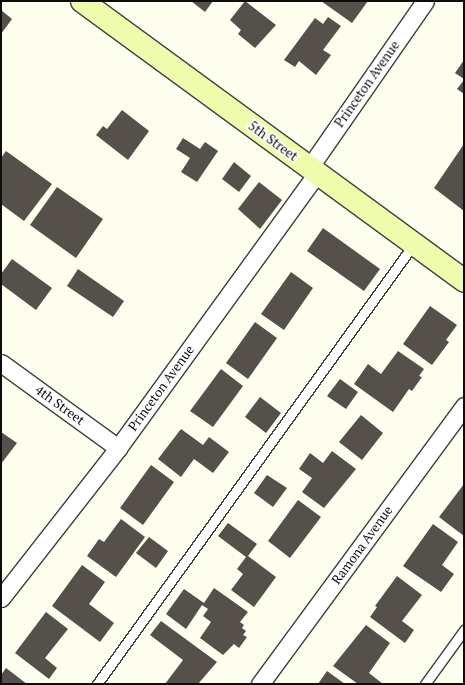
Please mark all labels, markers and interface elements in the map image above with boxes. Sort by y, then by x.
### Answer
street label: Princeton Avenue [331,38,403,130]
street label: 5th Street [245,118,301,164]
street label: Princeton Avenue [125,342,197,434]
street label: 4th Street [32,382,88,428]
street label: Ramona Avenue [328,503,396,587]

